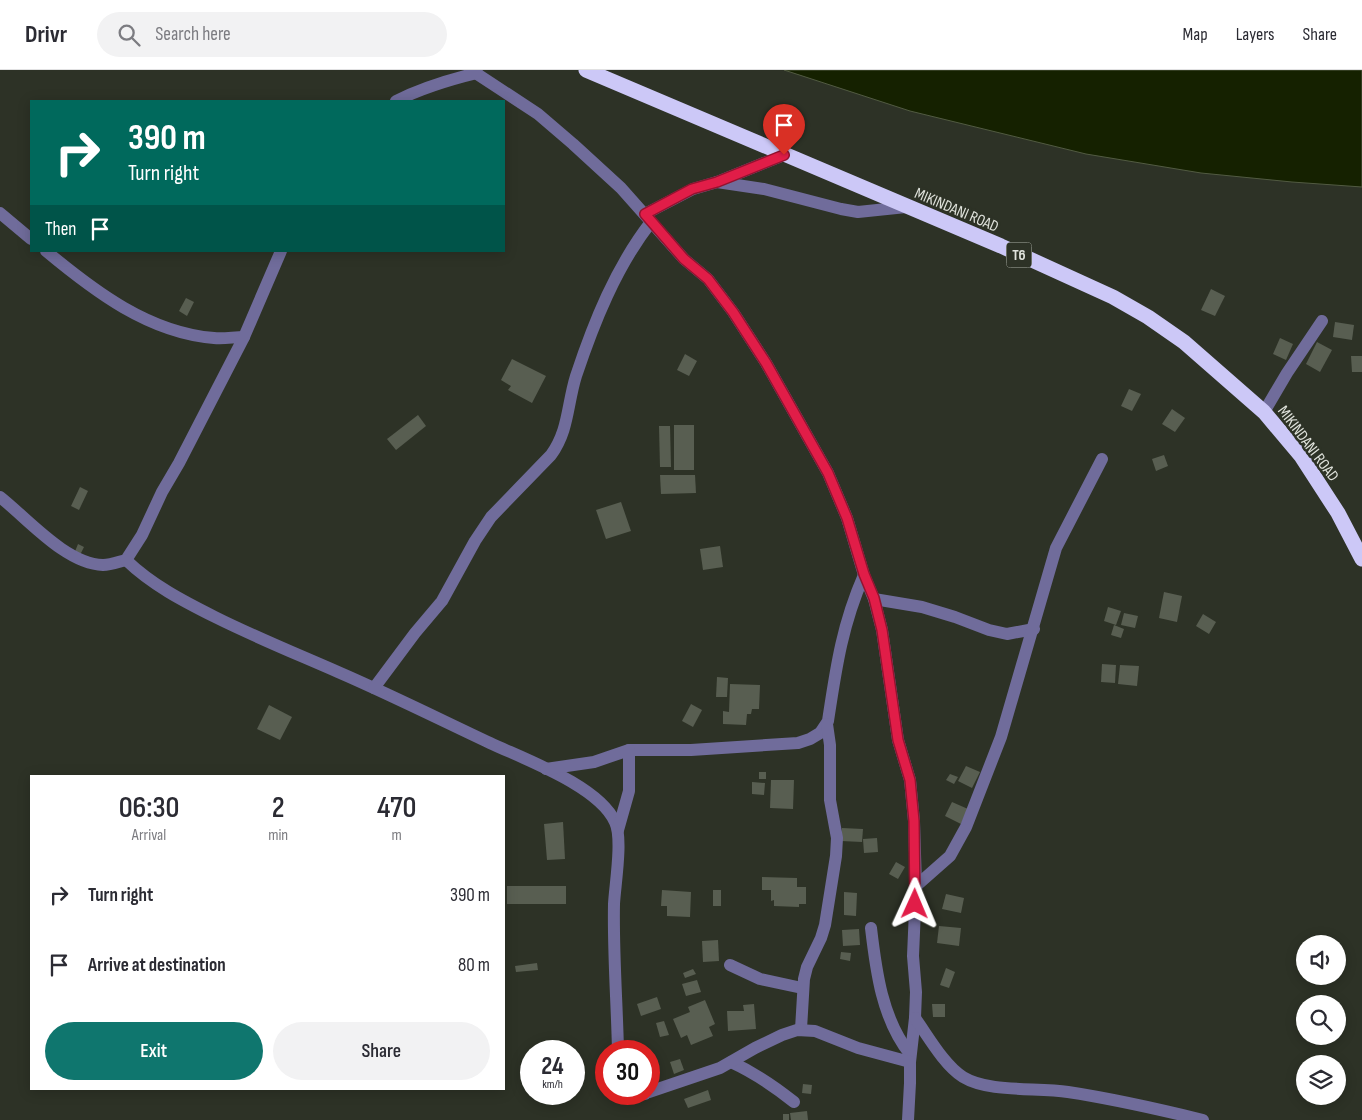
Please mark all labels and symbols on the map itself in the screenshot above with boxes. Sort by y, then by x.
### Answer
pin [763,104,805,155]
street label: MIKINDANI ROAD [911,184,1001,237]
road number: T6 [1006,242,1032,268]
street label: MIKINDANI ROAD [1273,402,1342,485]
position arrow [888,877,940,929]
speed limit sign: 30 [595,1040,660,1105]

